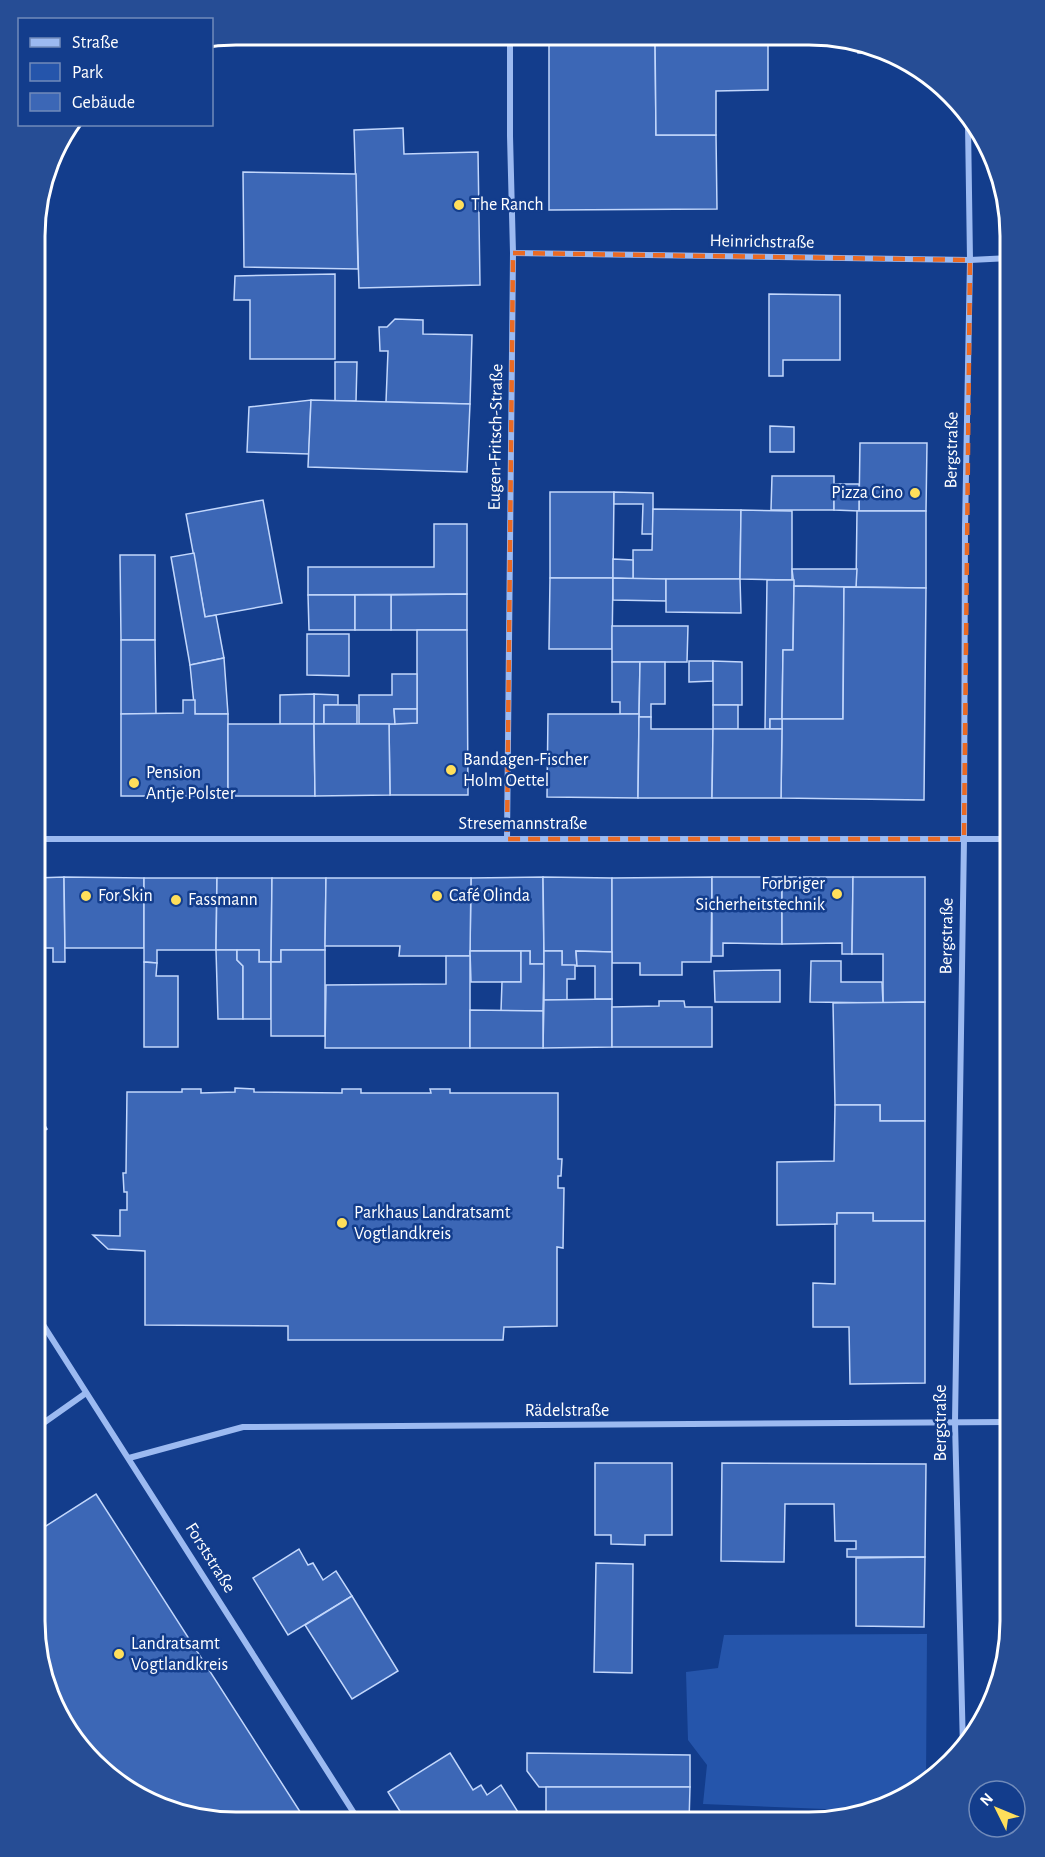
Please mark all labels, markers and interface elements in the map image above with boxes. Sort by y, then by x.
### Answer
legend [18,18,213,126]
text: Straße [72,34,118,52]
text: Park [72,64,104,82]
text: Gebäude [72,94,135,112]
place label: The Ranch [471,196,544,214]
marker: The Ranch [452,198,466,212]
street label: Heinrichstraße [709,232,815,252]
street label: Eugen-Fritsch-Straße [486,363,506,511]
street label: Bergstraße [942,411,962,489]
place label: Pizza Cino [831,484,903,502]
marker: Pizza Cino [908,486,922,500]
place label: Bandagen-Fischer Holm Oettel [463,751,588,790]
marker: Bandagen-Fischer Holm Oettel [444,763,458,777]
place label: Pension Antje Polster [146,764,236,803]
marker: Pension Antje Polster [127,776,141,790]
street label: Stresemannstraße [459,815,587,833]
place label: Forbriger Sicherheitstechnik [696,875,826,914]
place label: For Skin [98,887,153,905]
place label: Café Olinda [449,887,530,905]
marker: Forbriger Sicherheitstechnik [830,887,844,901]
marker: For Skin [79,889,93,903]
marker: Café Olinda [430,889,444,903]
place label: Fassmann [188,891,258,909]
marker: Fassmann [169,893,183,907]
street label: Bergstraße [937,897,957,975]
place label: Parkhaus Landratsamt Vogtlandkreis [354,1204,511,1243]
marker: Parkhaus Landratsamt Vogtlandkreis [335,1216,349,1230]
street label: Bergstraße [932,1385,950,1462]
street label: Rädelstraße [525,1402,609,1420]
street label: Forststraße [182,1520,238,1596]
place label: Landratsamt Vogtlandkreis [131,1635,228,1674]
marker: Landratsamt Vogtlandkreis [112,1647,126,1661]
north arrow [967,1779,1027,1839]
text: N [977,1790,996,1809]

